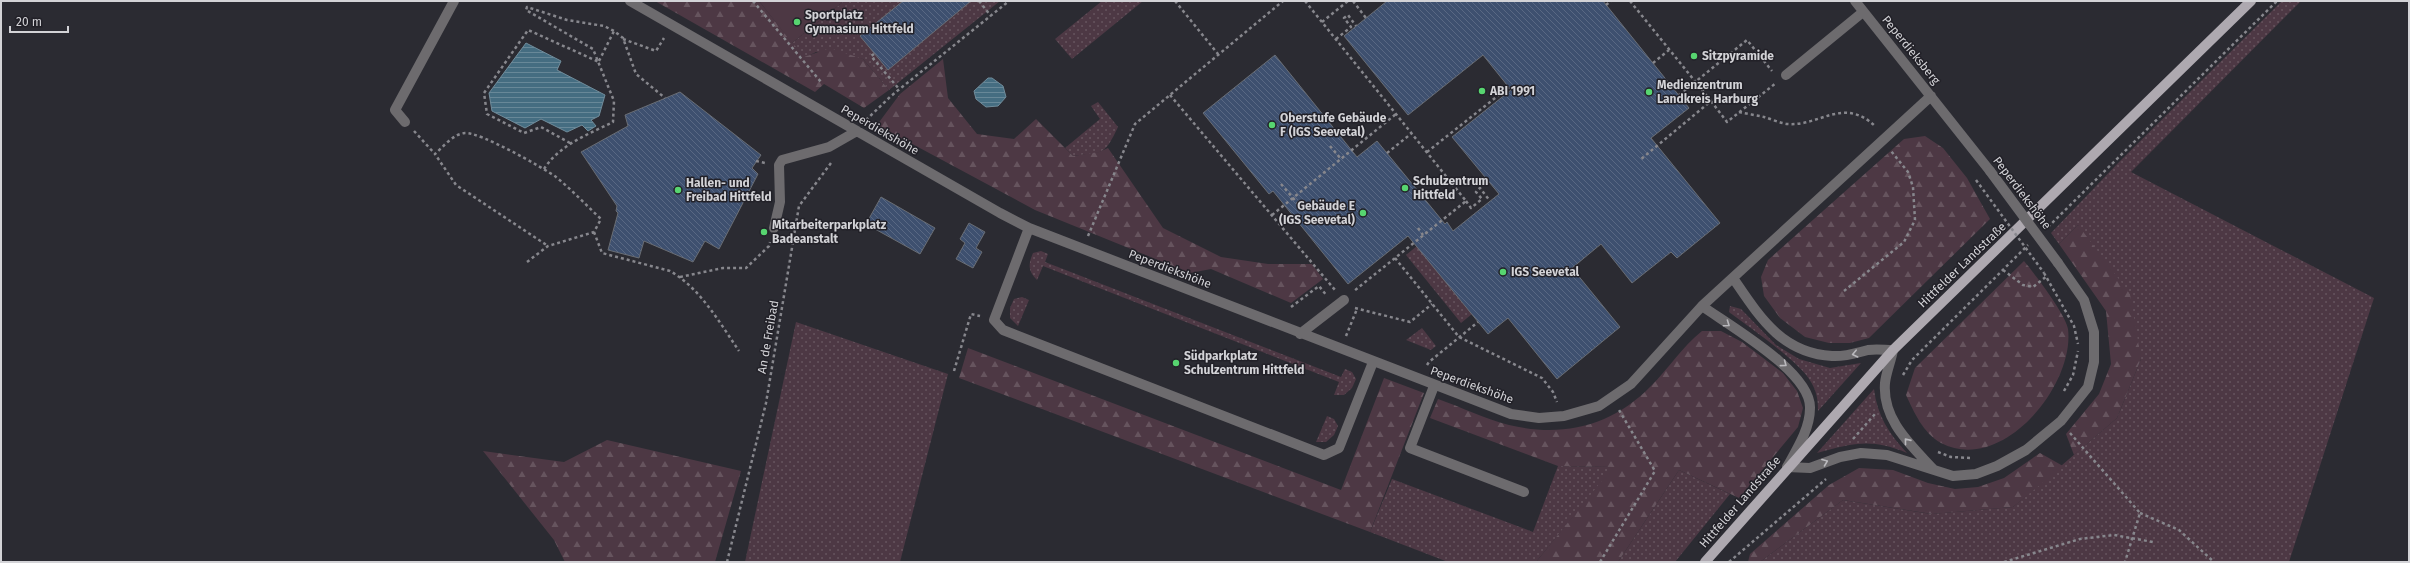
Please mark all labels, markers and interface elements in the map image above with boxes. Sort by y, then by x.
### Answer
scale bar [10,8,68,34]
place label: Sportplatz Gymnasium Hittfeld [805,8,914,36]
street label: Peperdieksberg [1879,13,1943,88]
text: 20 m [16,15,42,29]
marker: Sportplatz Gymnasium Hittfeld [792,17,802,27]
place label: Sitzpyramide [1702,49,1774,63]
marker: Sitzpyramide [1689,51,1699,61]
place label: Medienzentrum Landkreis Harburg [1657,78,1759,106]
place label: ABI 1991 [1489,84,1535,98]
marker: ABI 1991 [1477,86,1487,96]
marker: Medienzentrum Landkreis Harburg [1644,87,1654,97]
street label: Peperdiekshöhe [839,102,921,158]
place label: Oberstufe Gebäude F (IGS Seevetal) [1280,111,1387,139]
marker: Oberstufe Gebäude F (IGS Seevetal) [1267,120,1277,130]
street label: Peperdiekshöhe [1990,154,2054,232]
place label: Schulzentrum Hittfeld [1413,174,1488,202]
place label: Hallen- und Freibad Hittfeld [686,176,772,204]
marker: Schulzentrum Hittfeld [1400,183,1410,193]
marker: Hallen- und Freibad Hittfeld [673,185,683,195]
place label: Gebäude E (IGS Seevetal) [1279,199,1355,227]
marker: Gebäude E (IGS Seevetal) [1358,208,1368,218]
place label: Mitarbeiterparkplatz Badeanstalt [772,218,887,246]
street label: Hittfelder Landstraße [1915,219,2009,311]
marker: Mitarbeiterparkplatz Badeanstalt [759,227,769,237]
street label: Peperdiekshöhe [1127,247,1213,291]
place label: IGS Seevetal [1511,265,1580,279]
marker: IGS Seevetal [1498,267,1508,277]
street label: An de Freibad [755,299,781,375]
one-way arrow [1723,319,1730,326]
place label: Südparkplatz Schulzentrum Hittfeld [1184,349,1304,377]
one-way arrow [1851,349,1858,357]
marker: Südparkplatz Schulzentrum Hittfeld [1171,358,1181,368]
one-way arrow [1779,359,1786,366]
street label: Peperdiekshöhe [1428,363,1516,407]
one-way arrow [1905,438,1912,445]
street label: Hittfelder Landstraße [1696,453,1784,551]
one-way arrow [1822,459,1829,467]

